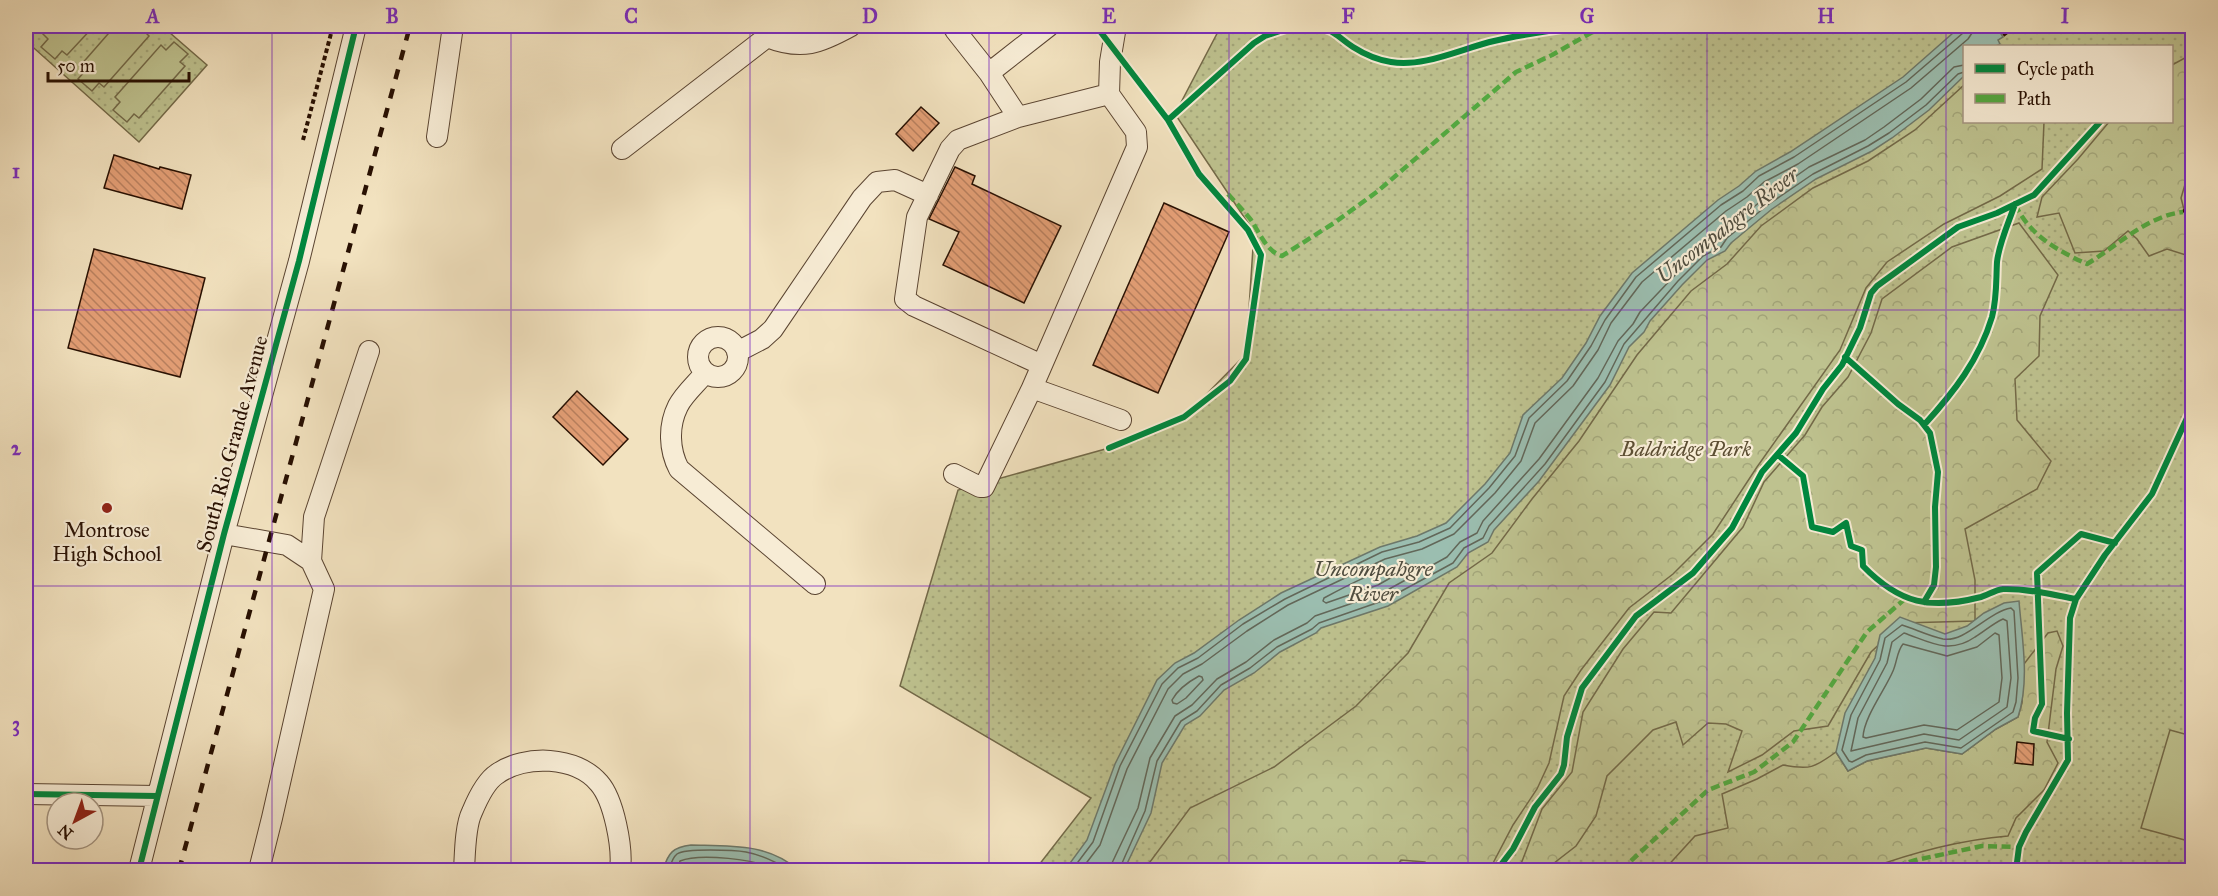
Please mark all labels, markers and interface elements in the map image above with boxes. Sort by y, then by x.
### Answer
text: A [144,4,160,28]
text: B [385,4,399,28]
text: C [624,4,638,28]
text: D [862,4,878,28]
text: E [1102,4,1117,28]
text: F [1341,4,1355,28]
text: G [1580,4,1595,28]
text: H [1817,4,1835,28]
text: I [2061,4,2070,28]
scale bar [48,45,189,83]
legend [1963,45,2173,123]
text: 50 m [57,55,95,77]
text: Cycle path [2017,58,2094,80]
text: Path [2017,88,2051,110]
text: 1 [12,159,20,183]
water label: Uncompahgre River [1650,160,1805,289]
street label: South Rio Grande Avenue [190,332,274,555]
text: 2 [11,436,22,460]
park label: Baldridge Park [1620,436,1752,462]
marker: Montrose High School [100,501,114,515]
place label: Montrose High School [52,517,162,567]
water label: Uncompahgre River [1313,555,1433,607]
text: 3 [12,712,20,737]
north arrow [45,791,105,851]
text: N [54,820,77,844]

